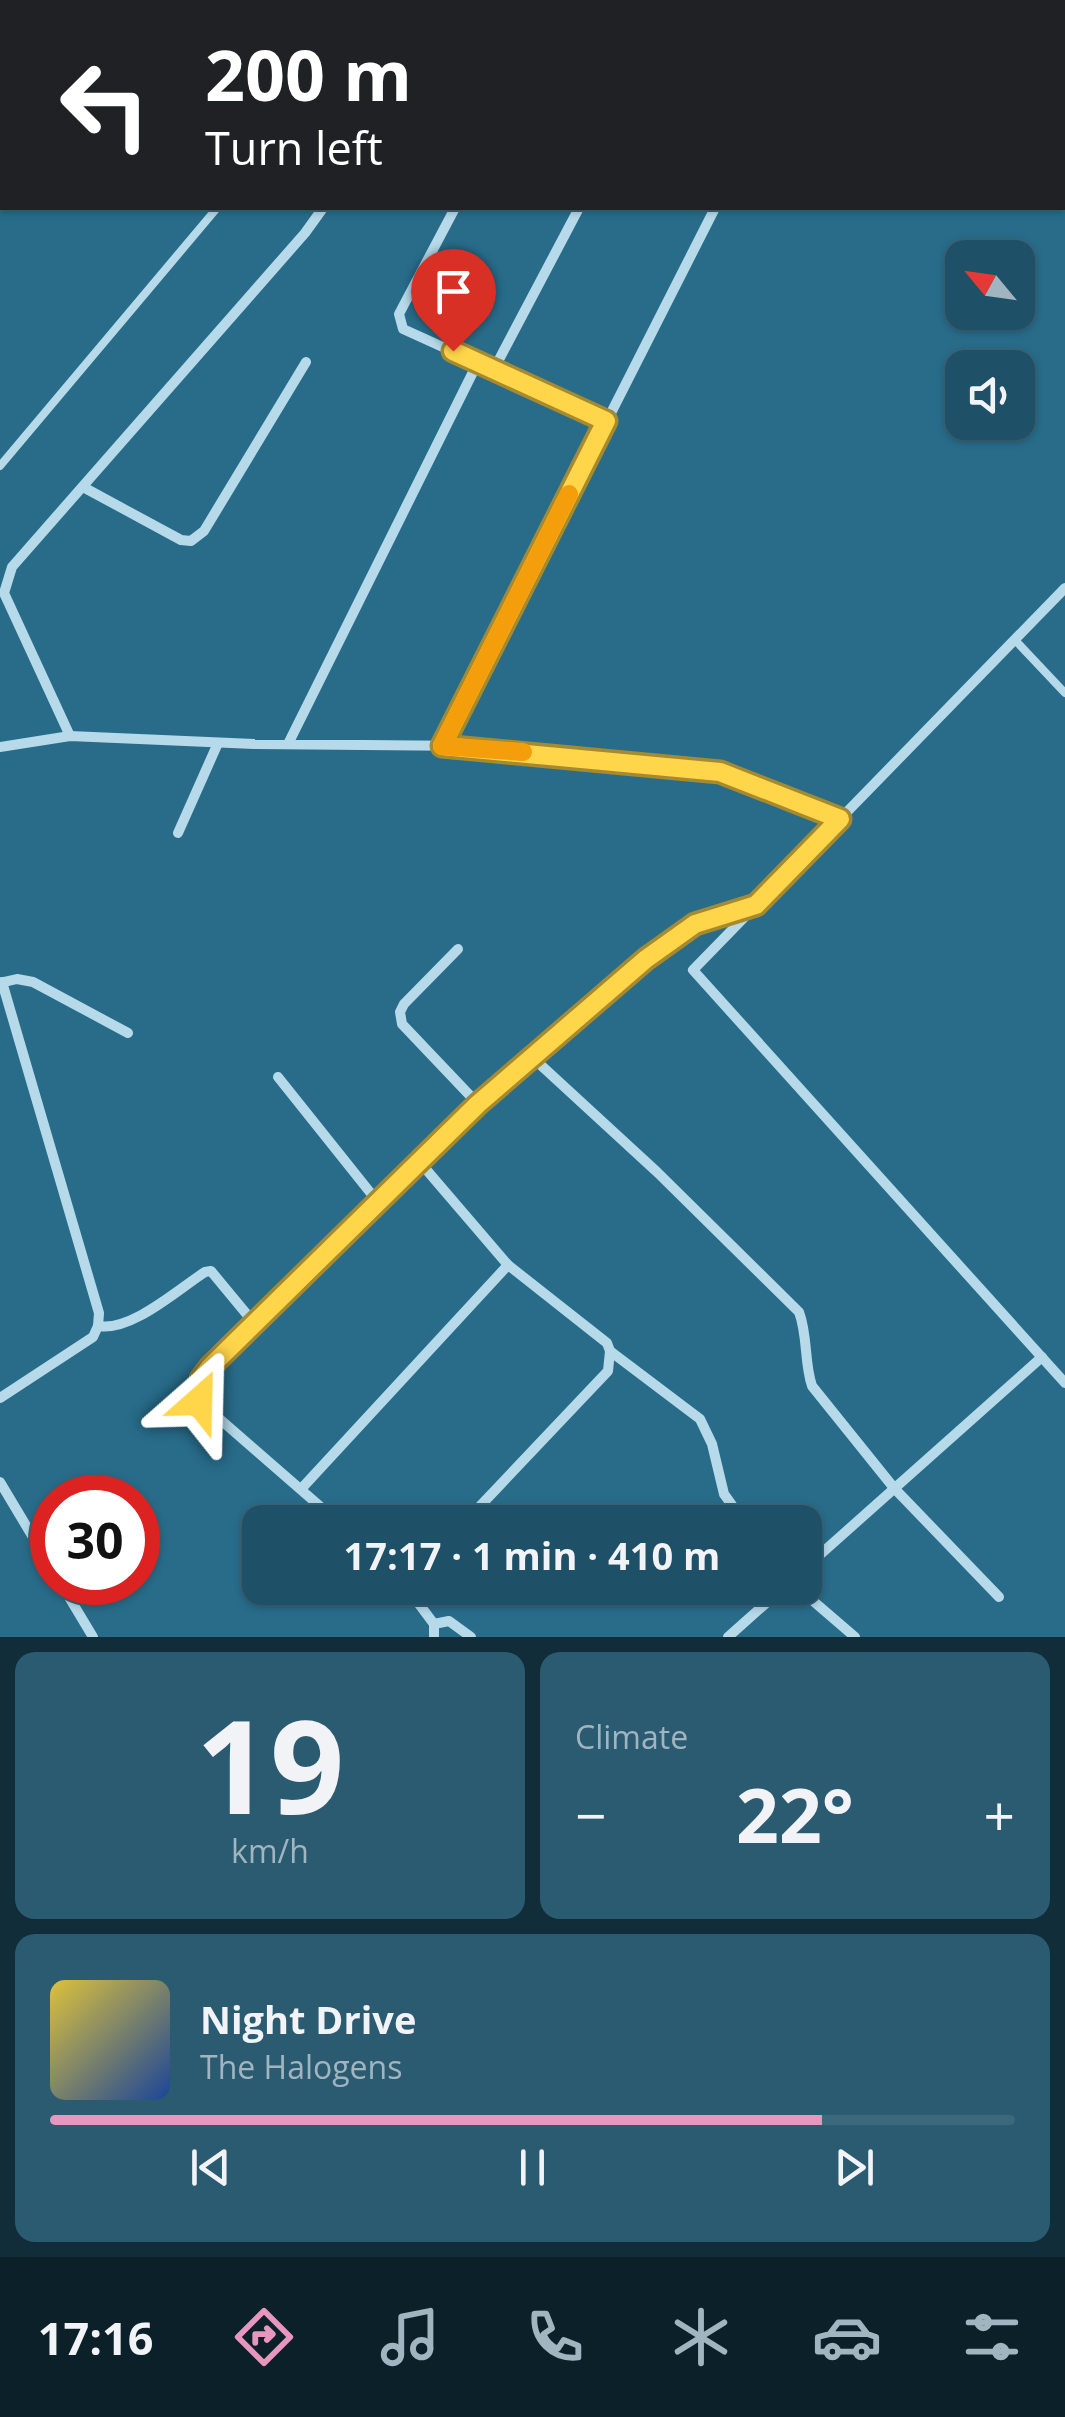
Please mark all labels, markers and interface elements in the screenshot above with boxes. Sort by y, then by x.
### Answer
text: 200 m [205,26,412,122]
icon: left [40,40,170,170]
text: Turn left [205,117,383,178]
north arrow [945,240,1035,330]
map controls [945,240,1035,440]
pin [411,249,496,352]
icon: arrive [426,264,481,319]
button: sound [945,350,1035,440]
position arrow [147,1349,251,1453]
speed limit sign: 30 [30,1475,160,1605]
text: 17:17 · 1 min · 410 m [344,1529,720,1581]
text: 19 [196,1675,344,1852]
text: Climate [575,1715,688,1758]
text: 22° [736,1763,854,1865]
text: − [575,1777,606,1852]
text: + [984,1777,1015,1852]
text: km/h [231,1829,309,1872]
text: Night Drive [200,1993,416,2045]
text: The Halogens [200,2045,402,2088]
icon: previous [183,2140,238,2195]
icon: pause [505,2140,560,2195]
icon: next [827,2140,882,2195]
icon: directions [229,2302,299,2372]
icon: music [375,2302,445,2372]
icon: phone [520,2302,590,2372]
icon: climate [666,2302,736,2372]
icon: car [812,2302,882,2372]
icon: filters [957,2302,1027,2372]
text: 17:16 [38,2307,154,2368]

